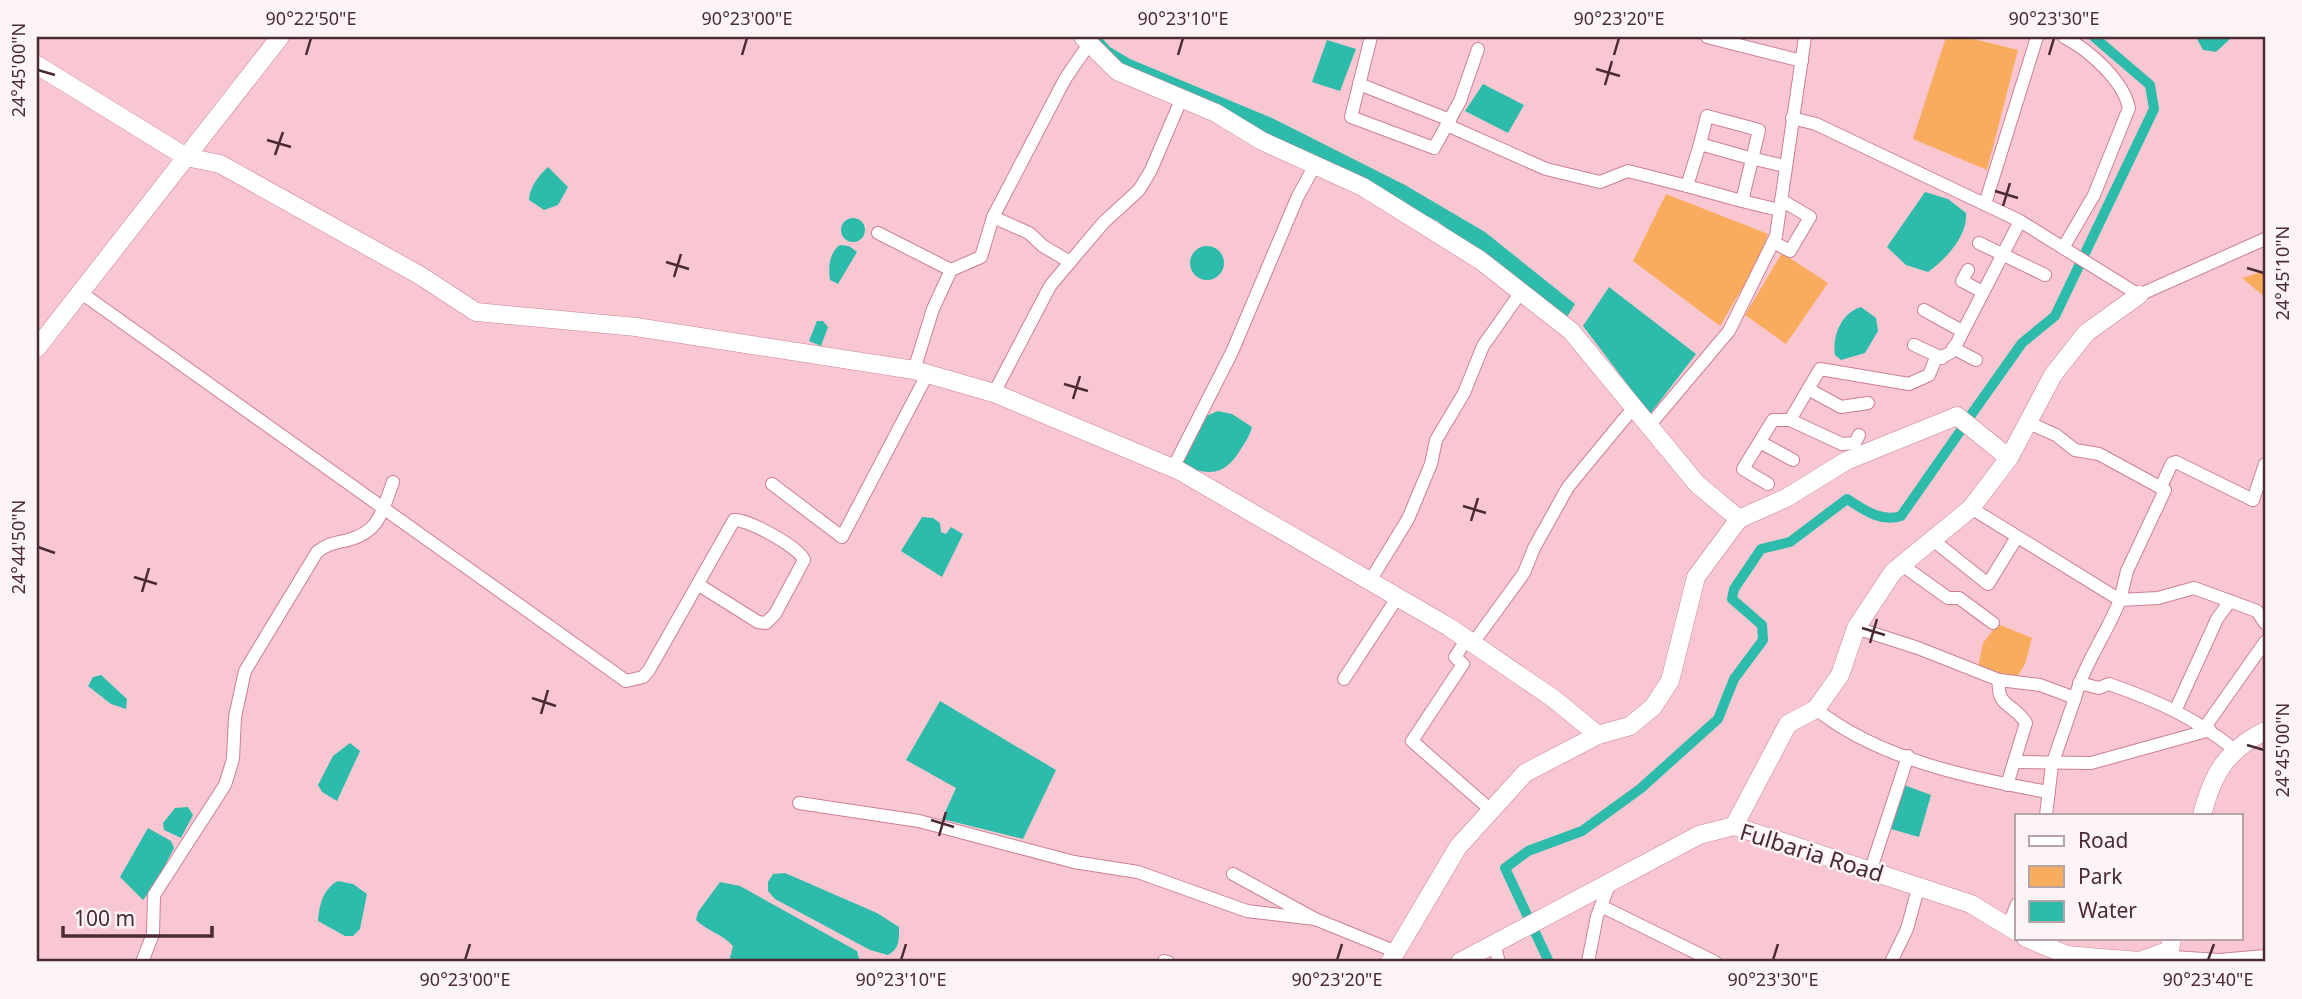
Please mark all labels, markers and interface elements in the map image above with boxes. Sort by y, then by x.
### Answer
text: 90°22'50"E [266,6,356,30]
text: 90°23'00"E [702,6,792,30]
text: 90°23'10"E [1138,6,1228,30]
text: 90°23'20"E [1574,6,1664,30]
text: 90°23'30"E [2009,6,2099,30]
text: 24°45'00"N [6,23,30,117]
text: 24°45'10"N [2270,226,2294,320]
text: 24°44'50"N [6,500,30,594]
text: 24°45'00"N [2270,703,2294,797]
legend [2015,814,2242,940]
street label: Fulbaria Road [1736,815,1888,889]
text: Road [2078,826,2128,854]
text: Park [2078,862,2123,890]
scale bar [63,894,212,938]
text: Water [2078,896,2137,924]
text: 100 m [74,904,135,932]
text: 90°23'00"E [420,967,510,991]
text: 90°23'10"E [856,967,946,991]
text: 90°23'20"E [1292,967,1382,991]
text: 90°23'30"E [1728,967,1818,991]
text: 90°23'40"E [2163,967,2253,991]

